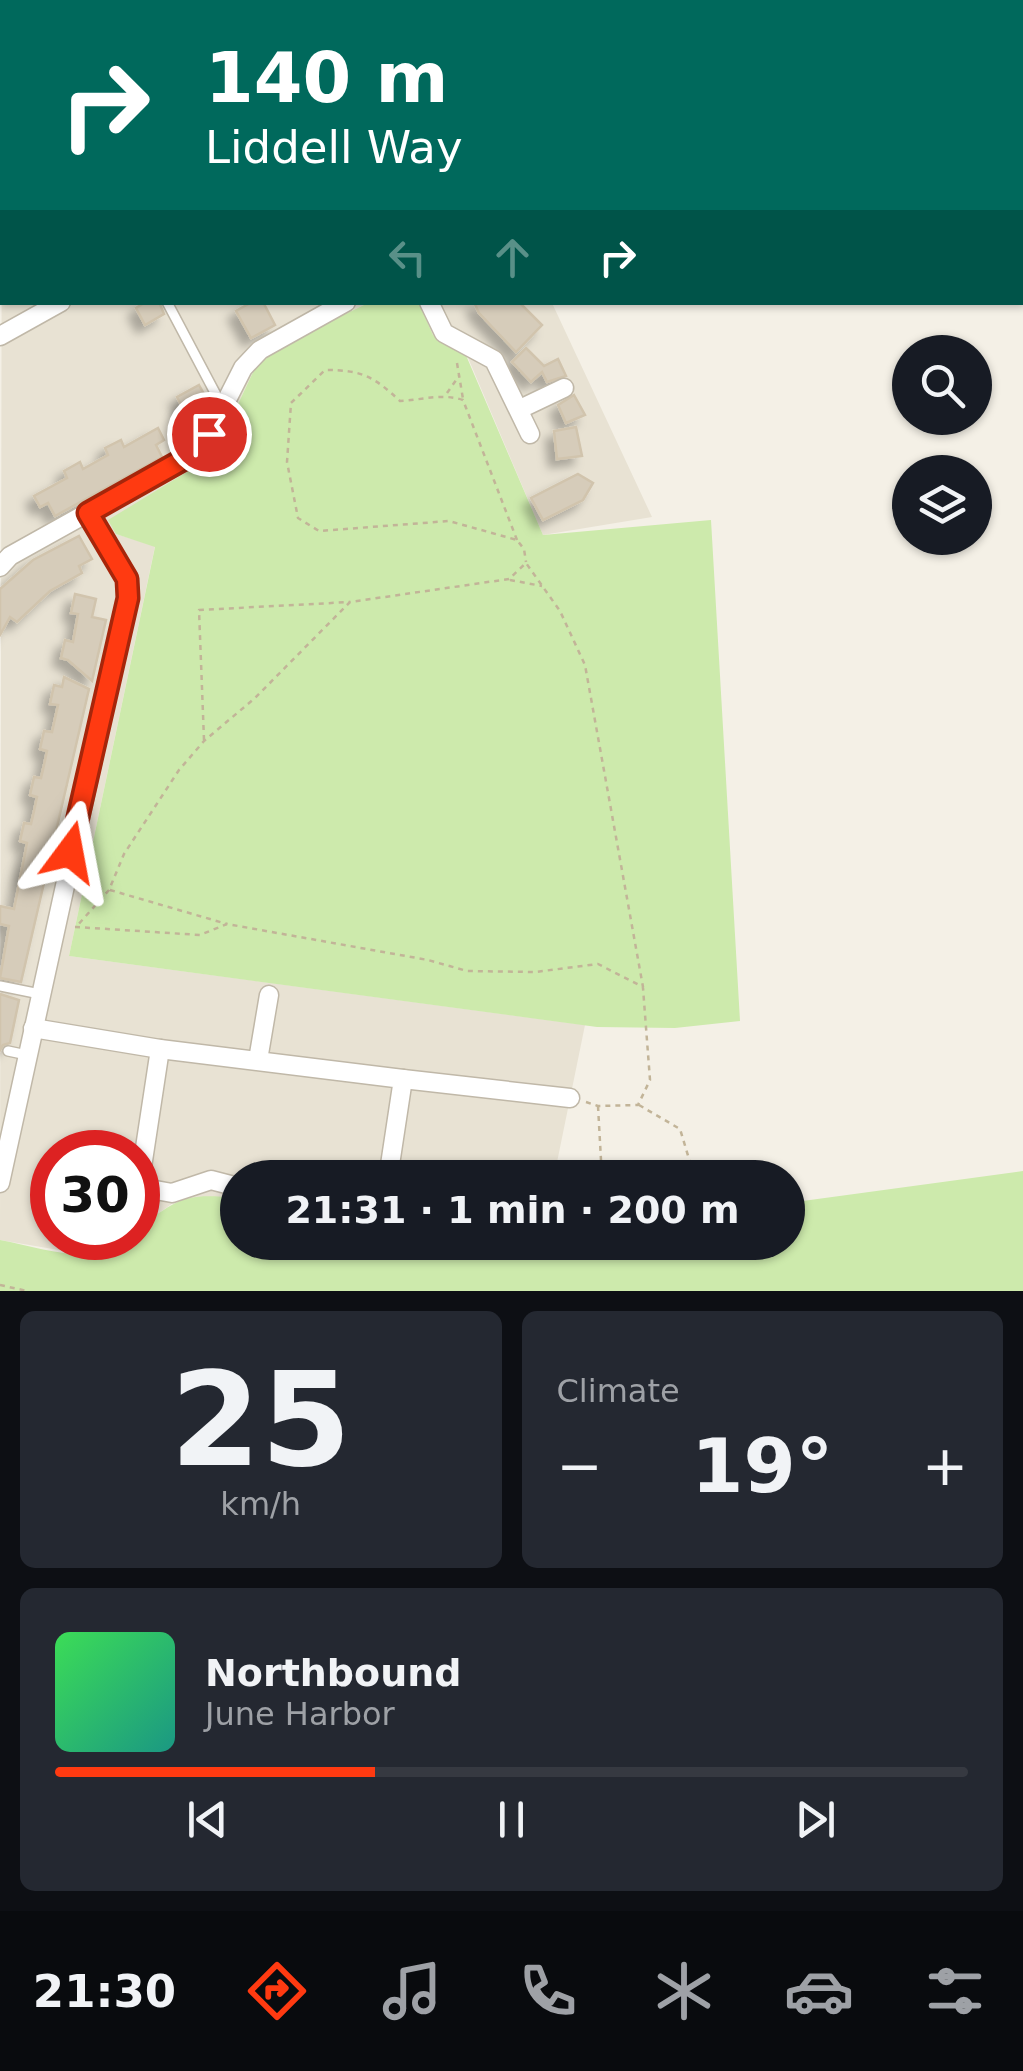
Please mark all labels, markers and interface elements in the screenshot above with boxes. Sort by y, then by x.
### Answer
text: 140 m [205,37,448,119]
icon: right [40,40,170,170]
text: Liddell Way [205,121,463,174]
icon: left [380,230,435,285]
icon: ahead [485,230,540,285]
icon: right [590,230,645,285]
map controls [892,335,992,555]
button: search [892,335,992,435]
pin [167,392,252,477]
icon: arrive [182,407,237,462]
button: layers [892,455,992,555]
position arrow [18,800,122,904]
speed limit sign: 30 [30,1130,160,1260]
text: 21:31 · 1 min · 200 m [285,1188,740,1232]
text: 25 [170,1344,351,1496]
text: Climate [557,1372,680,1410]
text: 19° [691,1422,833,1510]
text: − [557,1434,603,1498]
text: + [922,1434,968,1498]
text: km/h [220,1485,301,1523]
text: Northbound [205,1651,461,1695]
text: June Harbor [205,1695,395,1733]
icon: previous [180,1792,235,1847]
icon: pause [484,1792,539,1847]
icon: next [788,1792,843,1847]
icon: directions [242,1956,312,2026]
icon: music [377,1956,447,2026]
icon: phone [513,1956,583,2026]
icon: climate [649,1956,719,2026]
icon: car [784,1956,854,2026]
icon: filters [920,1956,990,2026]
text: 21:30 [33,1965,176,2018]

